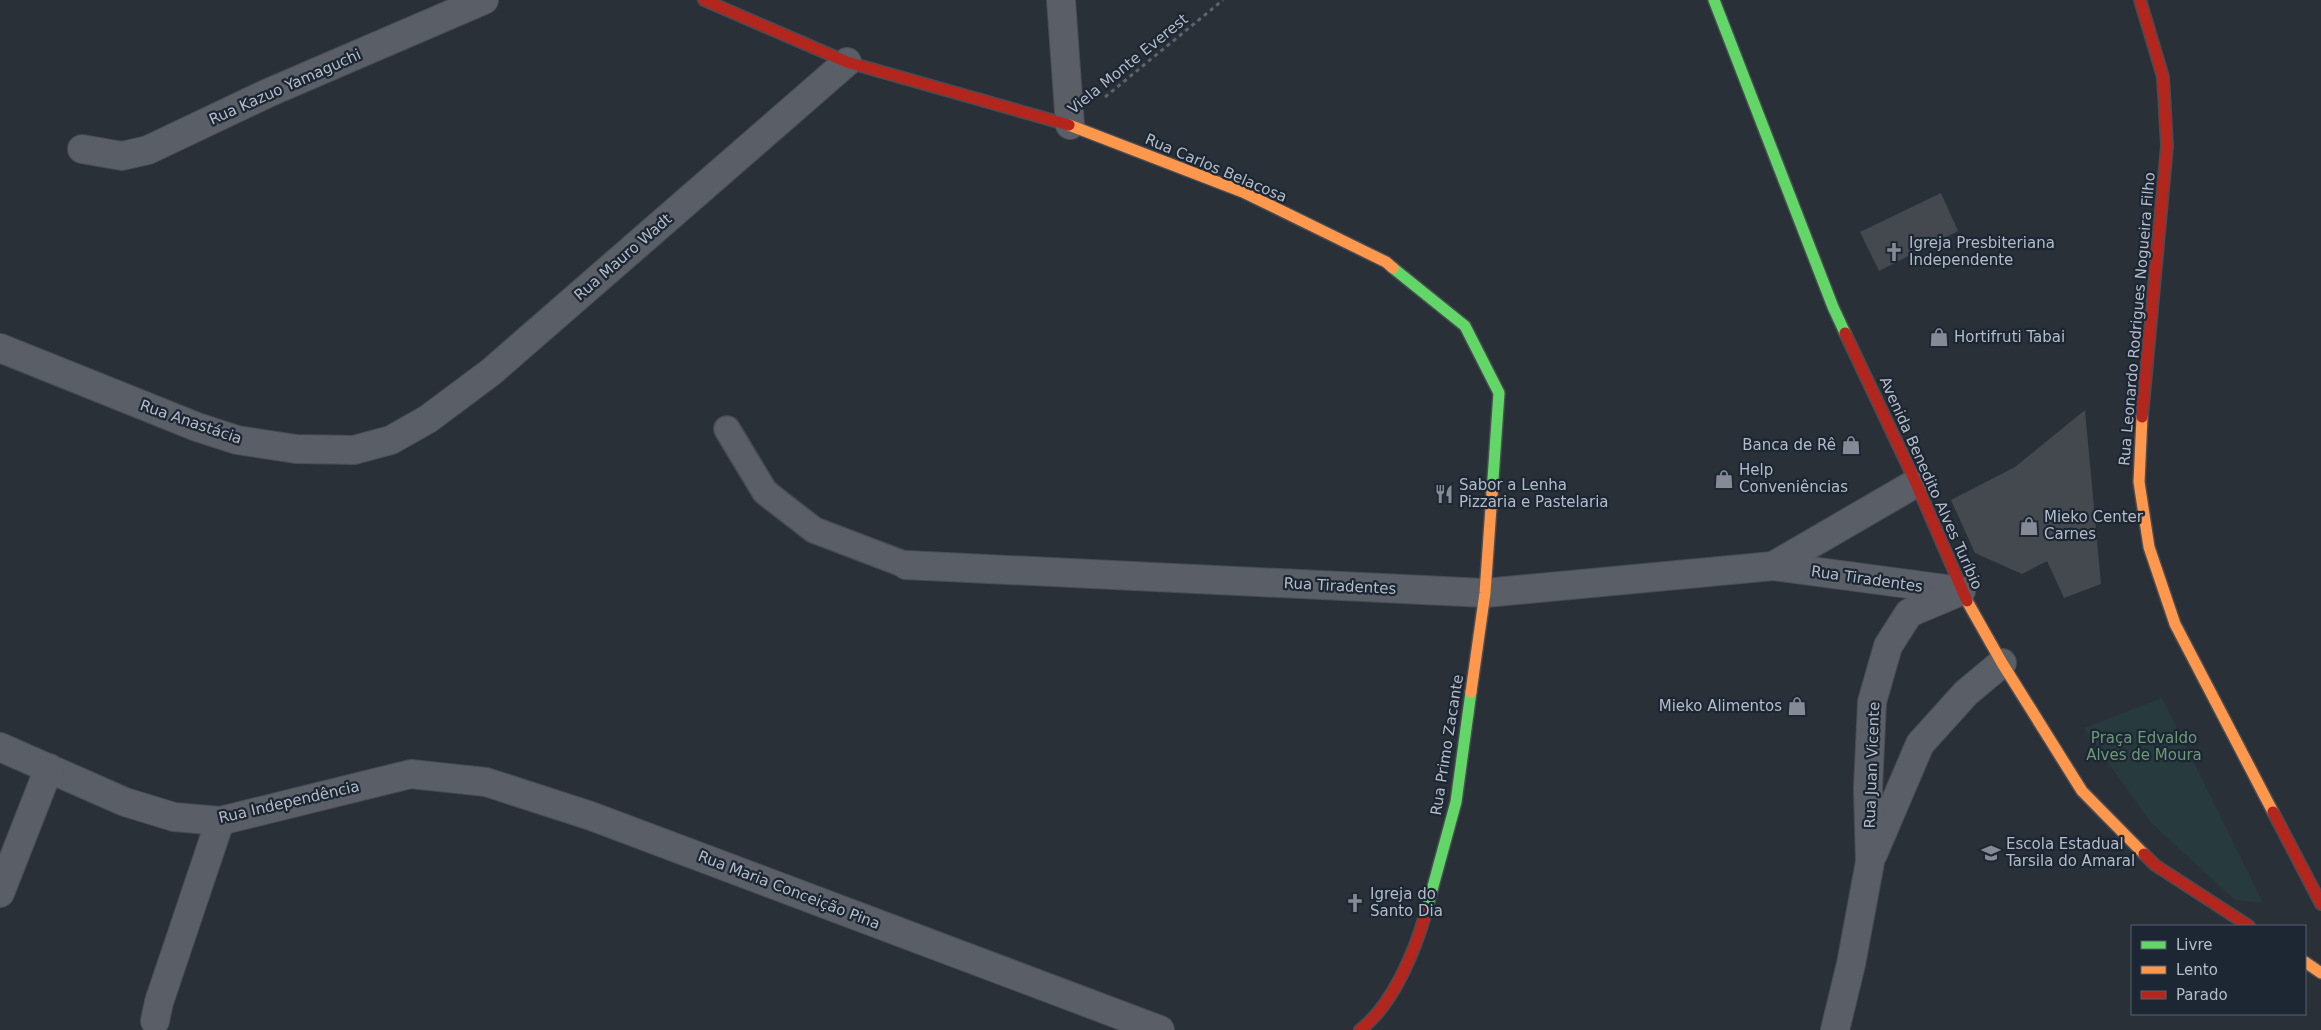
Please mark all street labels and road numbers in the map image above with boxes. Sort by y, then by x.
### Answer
street label: Viela Monte Everest [1064,10,1192,118]
street label: Rua Kazuo Yamaguchi [206,45,364,129]
street label: Rua Carlos Belacosa [1142,130,1290,206]
street label: Rua Leonardo Rodrigues Nogueira Filho [2115,171,2159,467]
street label: Rua Mauro Wadt [571,210,675,304]
street label: Avenida Benedito Alves Turíbio [1876,374,1986,592]
street label: Rua Anastácia [138,396,244,448]
street label: Rua Tiradentes [1810,562,1924,596]
street label: Rua Tiradentes [1283,574,1397,598]
street label: Rua Primo Zacante [1427,673,1467,817]
street label: Rua Juan Vicente [1861,701,1883,829]
street label: Rua Independência [217,777,361,827]
street label: Rua Maria Conceição Pina [695,847,883,933]

